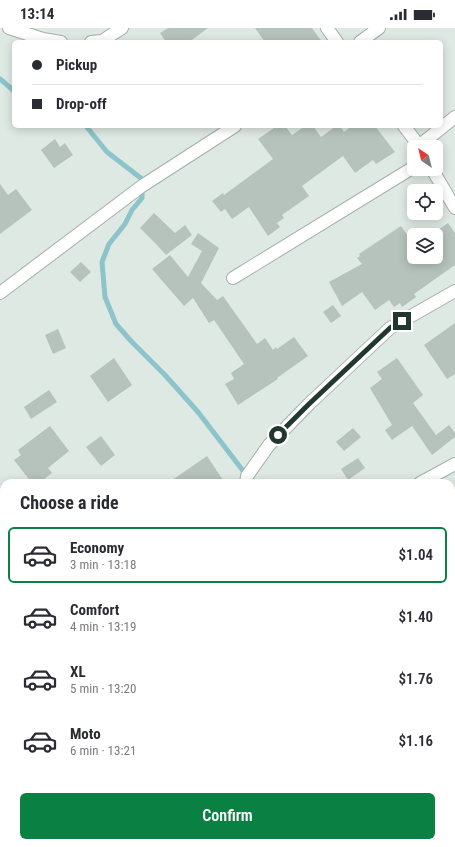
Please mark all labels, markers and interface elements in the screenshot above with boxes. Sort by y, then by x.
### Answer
text: 13:14 [20,5,54,23]
text: Pickup [56,56,97,74]
text: Drop-off [56,95,107,113]
north arrow [407,140,443,176]
map controls [407,140,443,264]
button: locate [407,184,443,220]
button: layers [407,228,443,264]
route end [393,312,411,330]
route start [269,426,287,444]
text: Choose a ride [20,492,119,513]
icon: car [22,537,58,573]
text: Economy [70,539,124,557]
text: $1.04 [399,546,433,564]
text: 3 min · 13:18 [70,557,136,572]
icon: car [22,599,58,635]
text: Comfort [70,601,119,619]
text: $1.40 [399,608,433,626]
text: 4 min · 13:19 [70,619,136,634]
icon: car [22,661,58,697]
text: XL [70,663,86,681]
text: $1.76 [399,670,433,688]
text: 5 min · 13:20 [70,681,136,696]
icon: car [22,723,58,759]
text: Moto [70,725,101,743]
text: $1.16 [399,732,433,750]
text: 6 min · 13:21 [70,743,136,758]
button: Confirm [20,793,435,839]

